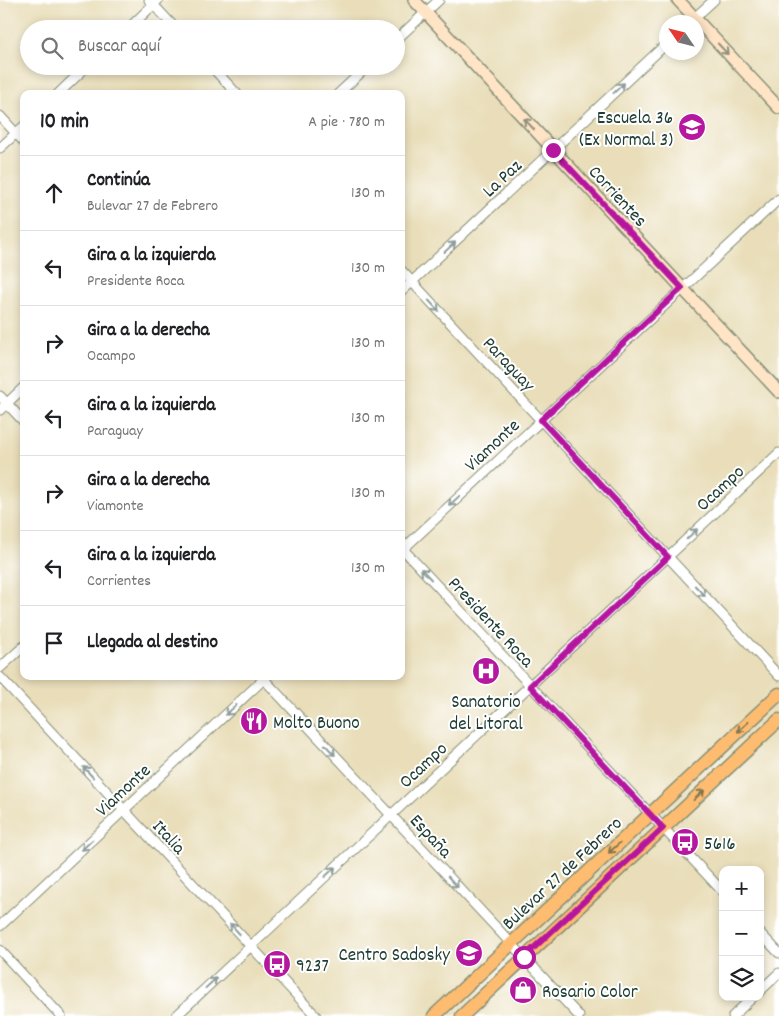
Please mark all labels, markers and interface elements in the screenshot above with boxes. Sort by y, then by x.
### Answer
north arrow [659,15,704,60]
search box [20,20,405,75]
icon: search [38,34,66,62]
text: Buscar aquí [78,34,160,61]
one-way arrow [717,42,729,55]
one-way arrow [613,82,626,94]
place label: Escuela 36 (Ex Normal 3) [579,106,673,155]
text: 10 min [40,108,89,138]
text: A pie · 780 m [308,111,385,134]
school or university icon: Escuela 36 (Ex Normal 3) [677,112,707,142]
one-way arrow [523,118,535,131]
route end [542,139,565,162]
street label: La Paz [477,154,529,205]
street label: Corrientes [581,160,652,234]
text: Continúa [87,168,150,195]
icon: ahead [40,179,68,207]
text: 130 m [351,182,385,205]
text: Bulevar 27 de Febrero [87,195,218,218]
one-way arrow [443,241,456,253]
text: Gira a la izquierda [87,243,215,270]
icon: left [40,254,68,282]
text: 130 m [351,257,385,280]
text: Presidente Roca [87,270,184,293]
one-way arrow [429,299,440,312]
text: Gira a la derecha [87,318,209,345]
icon: right [40,329,68,357]
text: 130 m [351,332,385,355]
street label: Paraguay [475,332,540,399]
text: Ocampo [87,345,136,368]
text: Gira a la izquierda [87,393,215,420]
icon: left [40,404,68,432]
text: 130 m [351,407,385,430]
street label: Viamonte [460,414,527,479]
text: Paraguay [87,420,143,443]
street label: Ocampo [691,460,752,519]
text: Gira a la derecha [87,468,209,495]
icon: right [40,479,68,507]
text: 130 m [351,482,385,505]
text: Viamonte [87,495,144,518]
one-way arrow [448,495,461,507]
one-way arrow [686,528,699,540]
text: Gira a la izquierda [87,543,215,570]
icon: left [40,554,68,582]
text: 130 m [351,557,385,580]
one-way arrow [420,567,432,580]
text: Corrientes [87,570,151,593]
street label: Presidente Roca [440,572,539,676]
one-way arrow [694,585,706,598]
icon: arrive [40,629,68,657]
text: Llegada al destino [87,630,218,657]
hospital icon: Sanatorio del Litoral [471,656,501,686]
place label: Sanatorio del Litoral [449,690,523,739]
one-way arrow [225,704,238,716]
restaurant icon: Molto Buono [239,706,269,736]
place label: Molto Buono [273,711,360,738]
one-way arrow [737,721,750,733]
street label: Ocampo [394,737,455,796]
one-way arrow [324,744,336,757]
street label: Viamonte [91,759,158,824]
one-way arrow [82,766,94,778]
one-way arrow [692,789,705,801]
street label: España [402,809,458,866]
street label: Bulevar 27 de Febrero [497,812,630,938]
street label: Italia [144,815,191,863]
bus stop icon: 5616 [670,827,700,857]
place label: 5616 [704,832,736,859]
one-way arrow [81,839,94,851]
one-way arrow [608,842,621,854]
one-way arrow [324,866,337,878]
map controls [719,866,764,1001]
button: + [719,866,764,911]
one-way arrow [447,875,459,888]
button: − [719,911,764,956]
one-way arrow [229,923,241,936]
school or university icon: Centro Sadosky [454,938,484,968]
place label: Centro Sadosky [338,943,450,970]
route start [513,946,536,969]
bus stop icon: 9237 [262,949,292,979]
place label: 9237 [296,954,329,981]
button: layers [719,956,764,1001]
shop icon: Rosario Color [508,975,538,1005]
one-way arrow [205,977,218,989]
place label: Rosario Color [542,980,638,1007]

